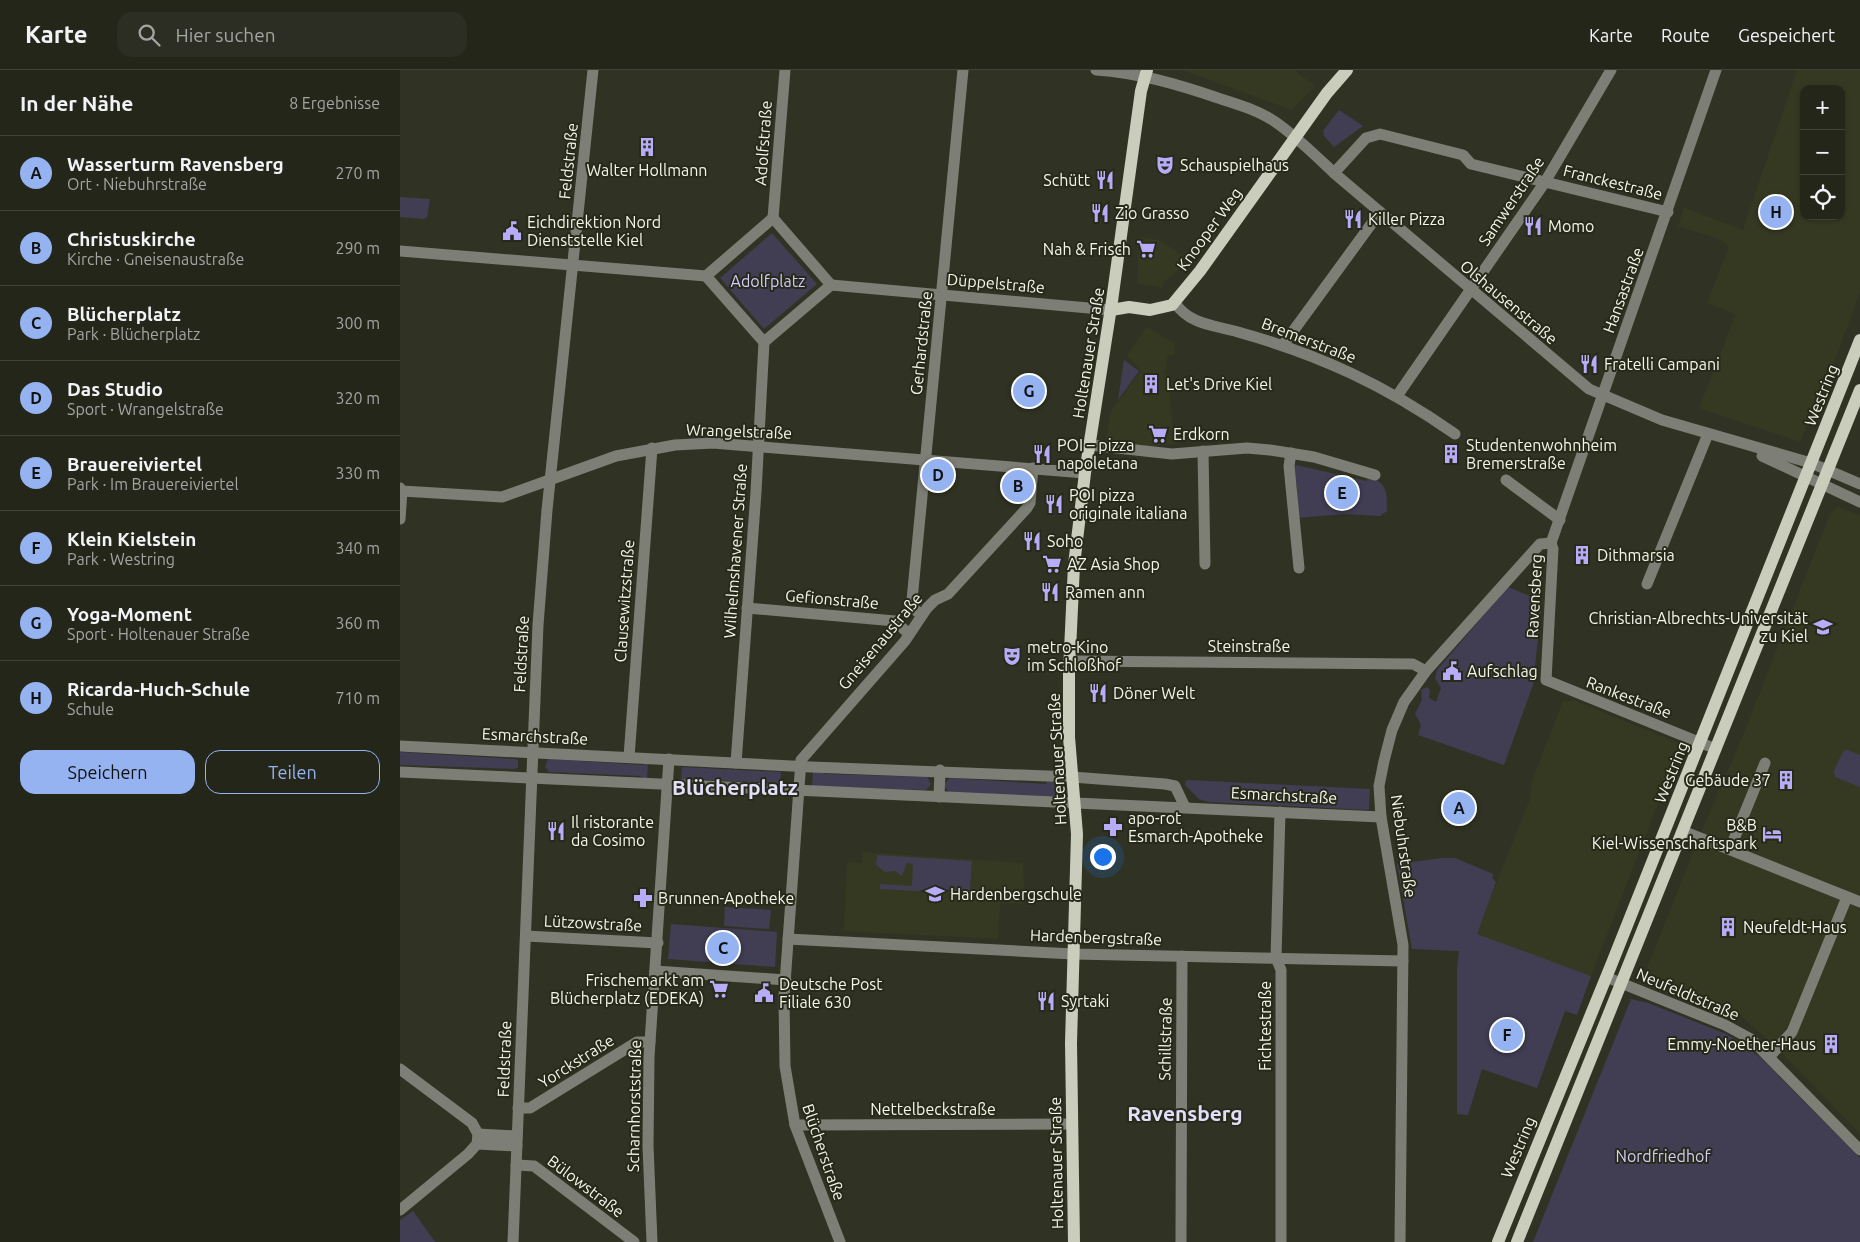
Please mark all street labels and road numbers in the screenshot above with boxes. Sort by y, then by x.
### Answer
street label: Adolfstraße [751,100,775,186]
street label: Feldstraße [555,122,581,200]
street label: Samwerstraße [1475,153,1547,249]
street label: Franckestraße [1562,161,1664,203]
street label: Knooper Weg [1173,184,1245,274]
street label: Hansastraße [1599,245,1647,335]
street label: Olshausenstraße [1457,256,1561,348]
street label: Düppelstraße [946,270,1046,296]
street label: Holtenauer Straße [1069,286,1107,420]
street label: Gerhardstraße [907,290,935,396]
street label: Bremerstraße [1259,314,1359,366]
street label: Westring [1800,362,1842,428]
street label: Wrangelstraße [686,420,792,442]
street label: Wilhelmshavener Straße [720,463,750,639]
street label: Clausewitzstraße [611,539,637,663]
street label: Ravensberg [1523,553,1545,639]
street label: Gefionstraße [784,586,880,612]
street label: Gneisenaustraße [834,589,926,693]
street label: Feldstraße [510,615,532,693]
street label: Steinstraße [1208,637,1290,655]
street label: Rankestraße [1584,672,1674,722]
street label: Holtenauer Straße [1045,692,1069,826]
street label: Esmarchstraße [481,724,589,748]
street label: Westring [1650,739,1692,805]
street label: Esmarchstraße [1230,783,1338,807]
street label: Niebuhrstraße [1388,793,1420,899]
street label: Lützowstraße [543,911,643,935]
street label: Hardenbergstraße [1030,926,1162,948]
street label: Neufeldtstraße [1634,964,1742,1024]
street label: Fichtestraße [1256,981,1274,1071]
street label: Schillstraße [1155,997,1175,1081]
street label: Feldstraße [494,1020,514,1098]
street label: Yorckstraße [535,1031,617,1091]
street label: Scharnhorststraße [624,1040,644,1172]
street label: Holtenauer Straße [1046,1097,1066,1229]
street label: Nettelbeckstraße [870,1100,996,1118]
street label: Blücherstraße [799,1101,849,1203]
street label: Westring [1497,1114,1539,1180]
street label: Bülowstraße [544,1151,628,1221]

